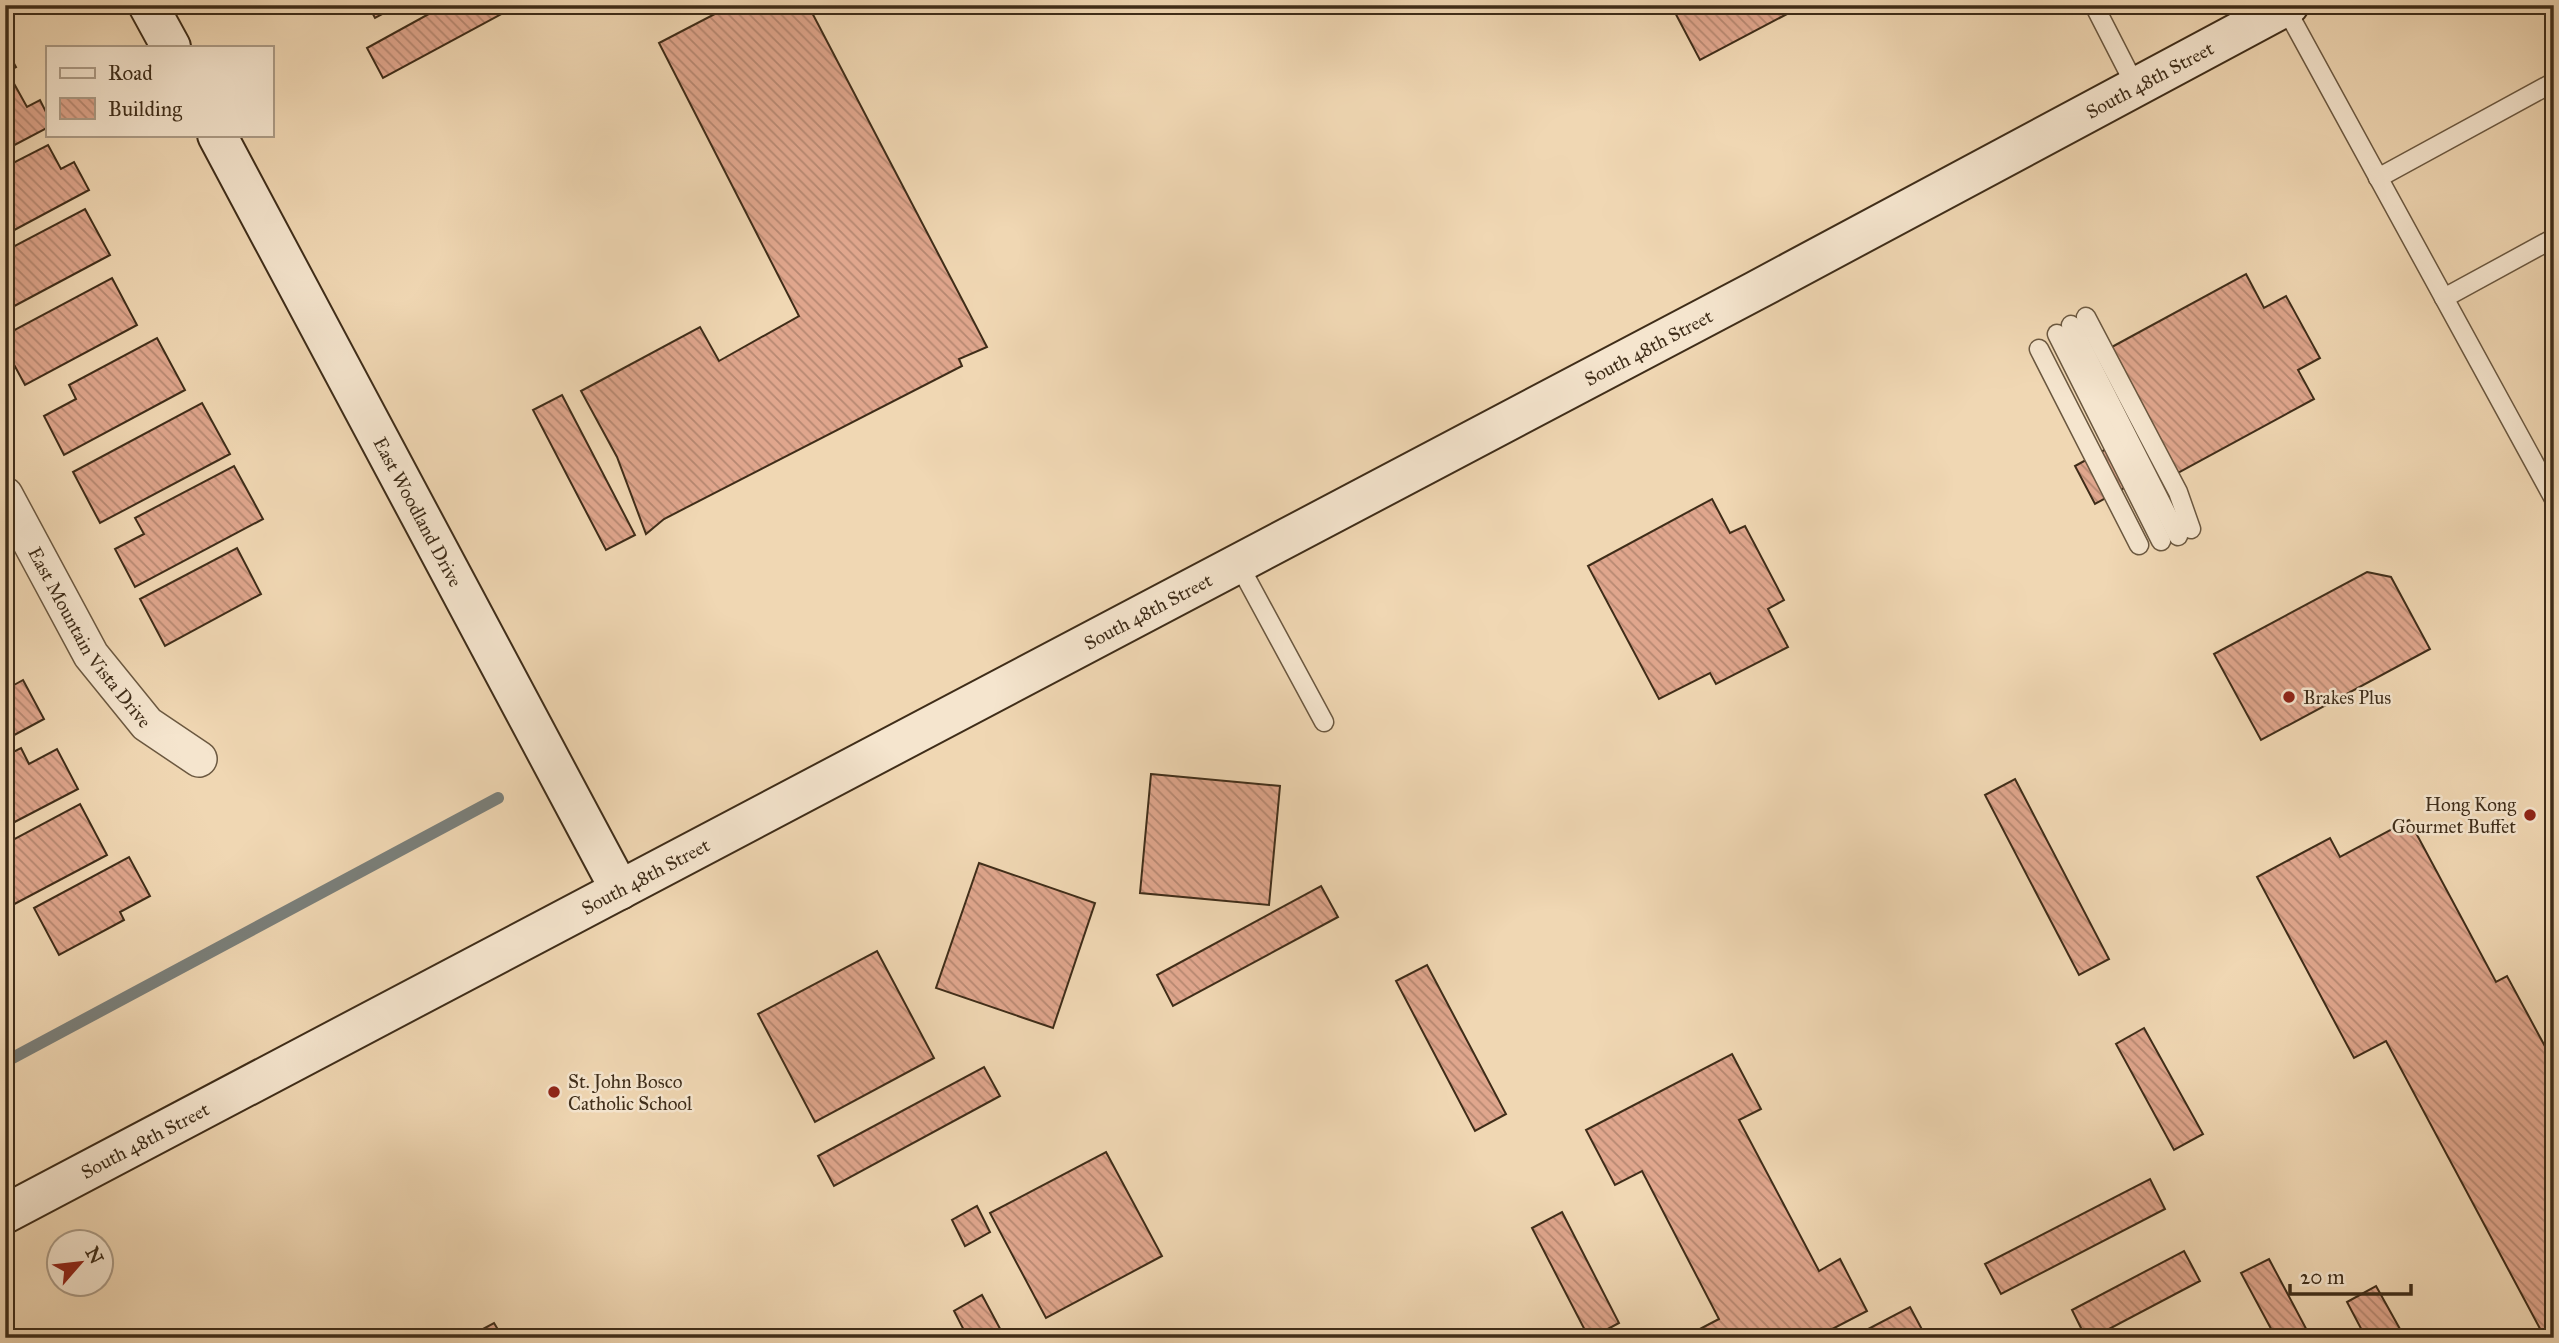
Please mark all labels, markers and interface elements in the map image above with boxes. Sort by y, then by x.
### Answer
street label: South 48th Street [2082,36,2218,123]
legend [46,46,273,136]
text: Road [108,60,153,86]
text: Building [108,96,182,122]
street label: South 48th Street [1580,304,1717,390]
street label: East Woodland Drive [369,433,468,591]
street label: East Mountain Vista Drive [23,543,157,732]
street label: South 48th Street [1080,568,1216,654]
place label: Brakes Plus [2303,686,2391,709]
marker: Brakes Plus [2281,689,2297,705]
place label: Hong Kong Gourmet Buffet [2392,793,2516,838]
marker: Hong Kong Gourmet Buffet [2522,807,2538,823]
street label: South 48th Street [577,833,714,919]
place label: St. John Bosco Catholic School [568,1070,693,1115]
marker: St. John Bosco Catholic School [546,1084,562,1100]
street label: South 48th Street [77,1097,213,1183]
north arrow [46,1228,116,1298]
text: N [81,1243,109,1268]
scale bar [2290,1252,2410,1296]
text: 20 m [2300,1264,2345,1290]

